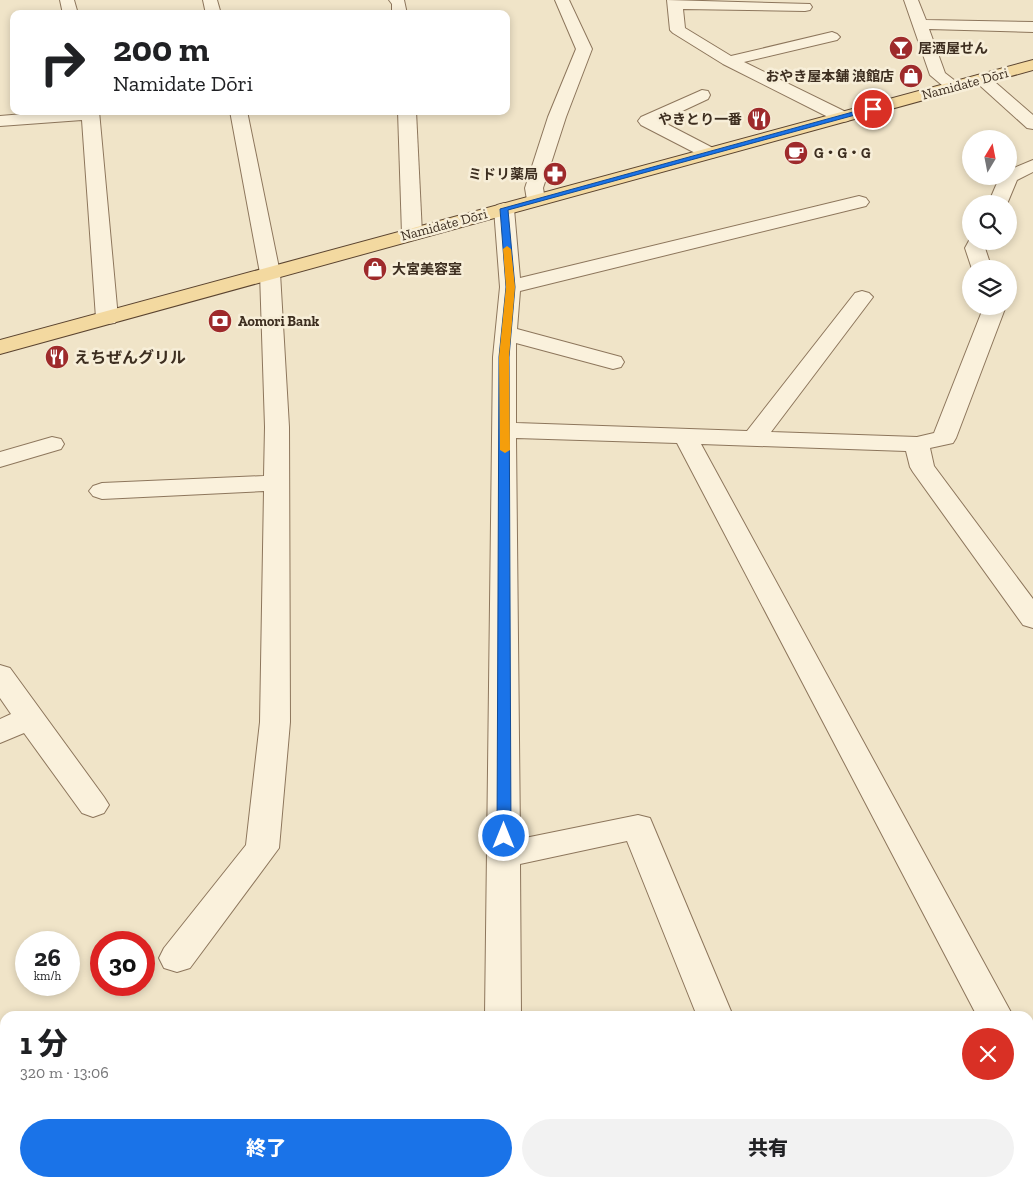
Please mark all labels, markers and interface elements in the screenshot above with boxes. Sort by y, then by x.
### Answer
text: 200 m [113,28,209,70]
icon: right [30,30,95,95]
bar icon: 居酒屋せん [888,35,914,61]
place label: 居酒屋せん [918,40,988,57]
shop icon: おやき屋本舗 浪館店 [898,63,924,89]
street label: Namidate Dōri [920,64,1010,104]
place label: おやき屋本舗 浪館店 [765,68,894,85]
text: Namidate Dōri [113,70,253,97]
pin [852,88,894,130]
icon: arrive [859,95,887,123]
restaurant icon: やきとり一番 [746,106,772,132]
place label: やきとり一番 [658,111,742,128]
north arrow [962,130,1018,185]
map controls [962,130,1017,315]
cafe icon: G・G・G [783,140,809,166]
place label: G・G・G [814,145,871,162]
pharmacy icon: ミドリ薬局 [542,161,568,187]
place label: ミドリ薬局 [468,166,538,183]
button: search [962,195,1017,250]
street label: Namidate Dōri [399,205,489,245]
shop icon: 大宮美容室 [362,256,388,282]
button: layers [962,260,1017,315]
place label: 大宮美容室 [392,261,462,278]
bank icon: Aomori Bank [207,308,233,334]
place label: Aomori Bank [238,313,319,330]
restaurant icon: えちぜんグリル [44,344,70,370]
place label: えちぜんグリル [74,348,186,367]
position arrow [477,809,529,861]
speed limit sign: 30 [90,931,155,996]
text: 26 [34,942,61,972]
text: km/h [34,969,61,983]
text: 1 分 [20,1026,68,1062]
button: close [962,1028,1014,1080]
text: 320 m · 13:06 [20,1063,109,1082]
button: 終了 [20,1119,512,1177]
button: 共有 [522,1119,1014,1177]

